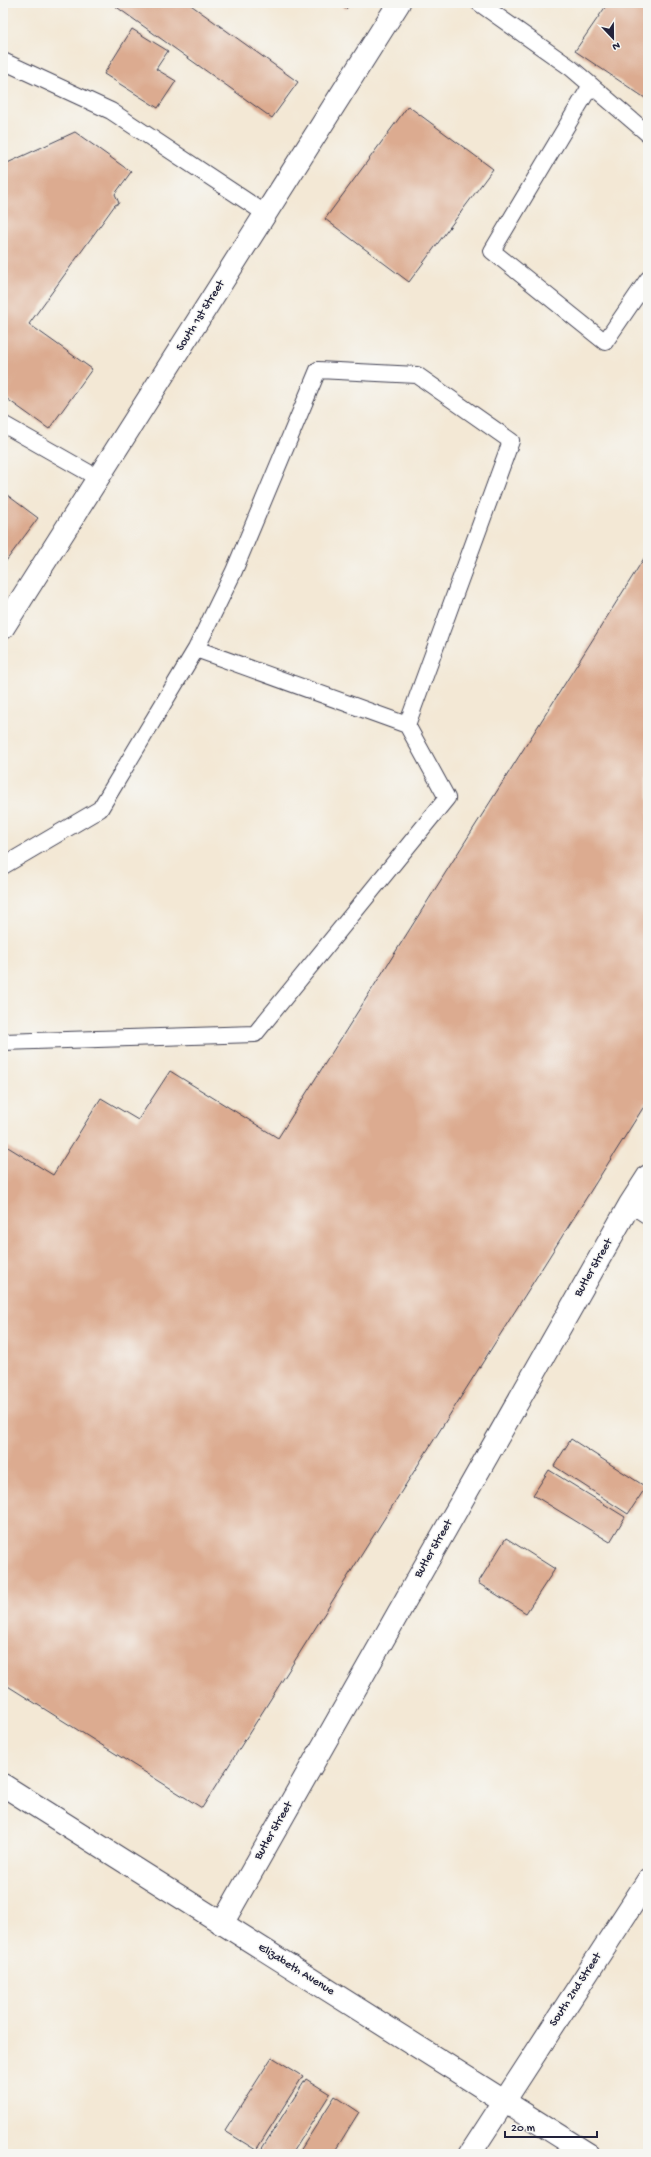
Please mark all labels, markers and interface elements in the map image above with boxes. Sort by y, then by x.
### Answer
north arrow [593,18,633,58]
text: N [610,39,622,52]
street label: South 1st Street [174,277,229,354]
street label: Butler Street [571,1236,617,1300]
street label: Butler Street [411,1517,457,1581]
street label: Butler Street [251,1799,297,1863]
street label: Elizabeth Avenue [255,1941,337,2000]
street label: South 2nd Street [547,1950,606,2029]
scale bar [505,2113,597,2139]
text: 20 m [511,2122,536,2136]

